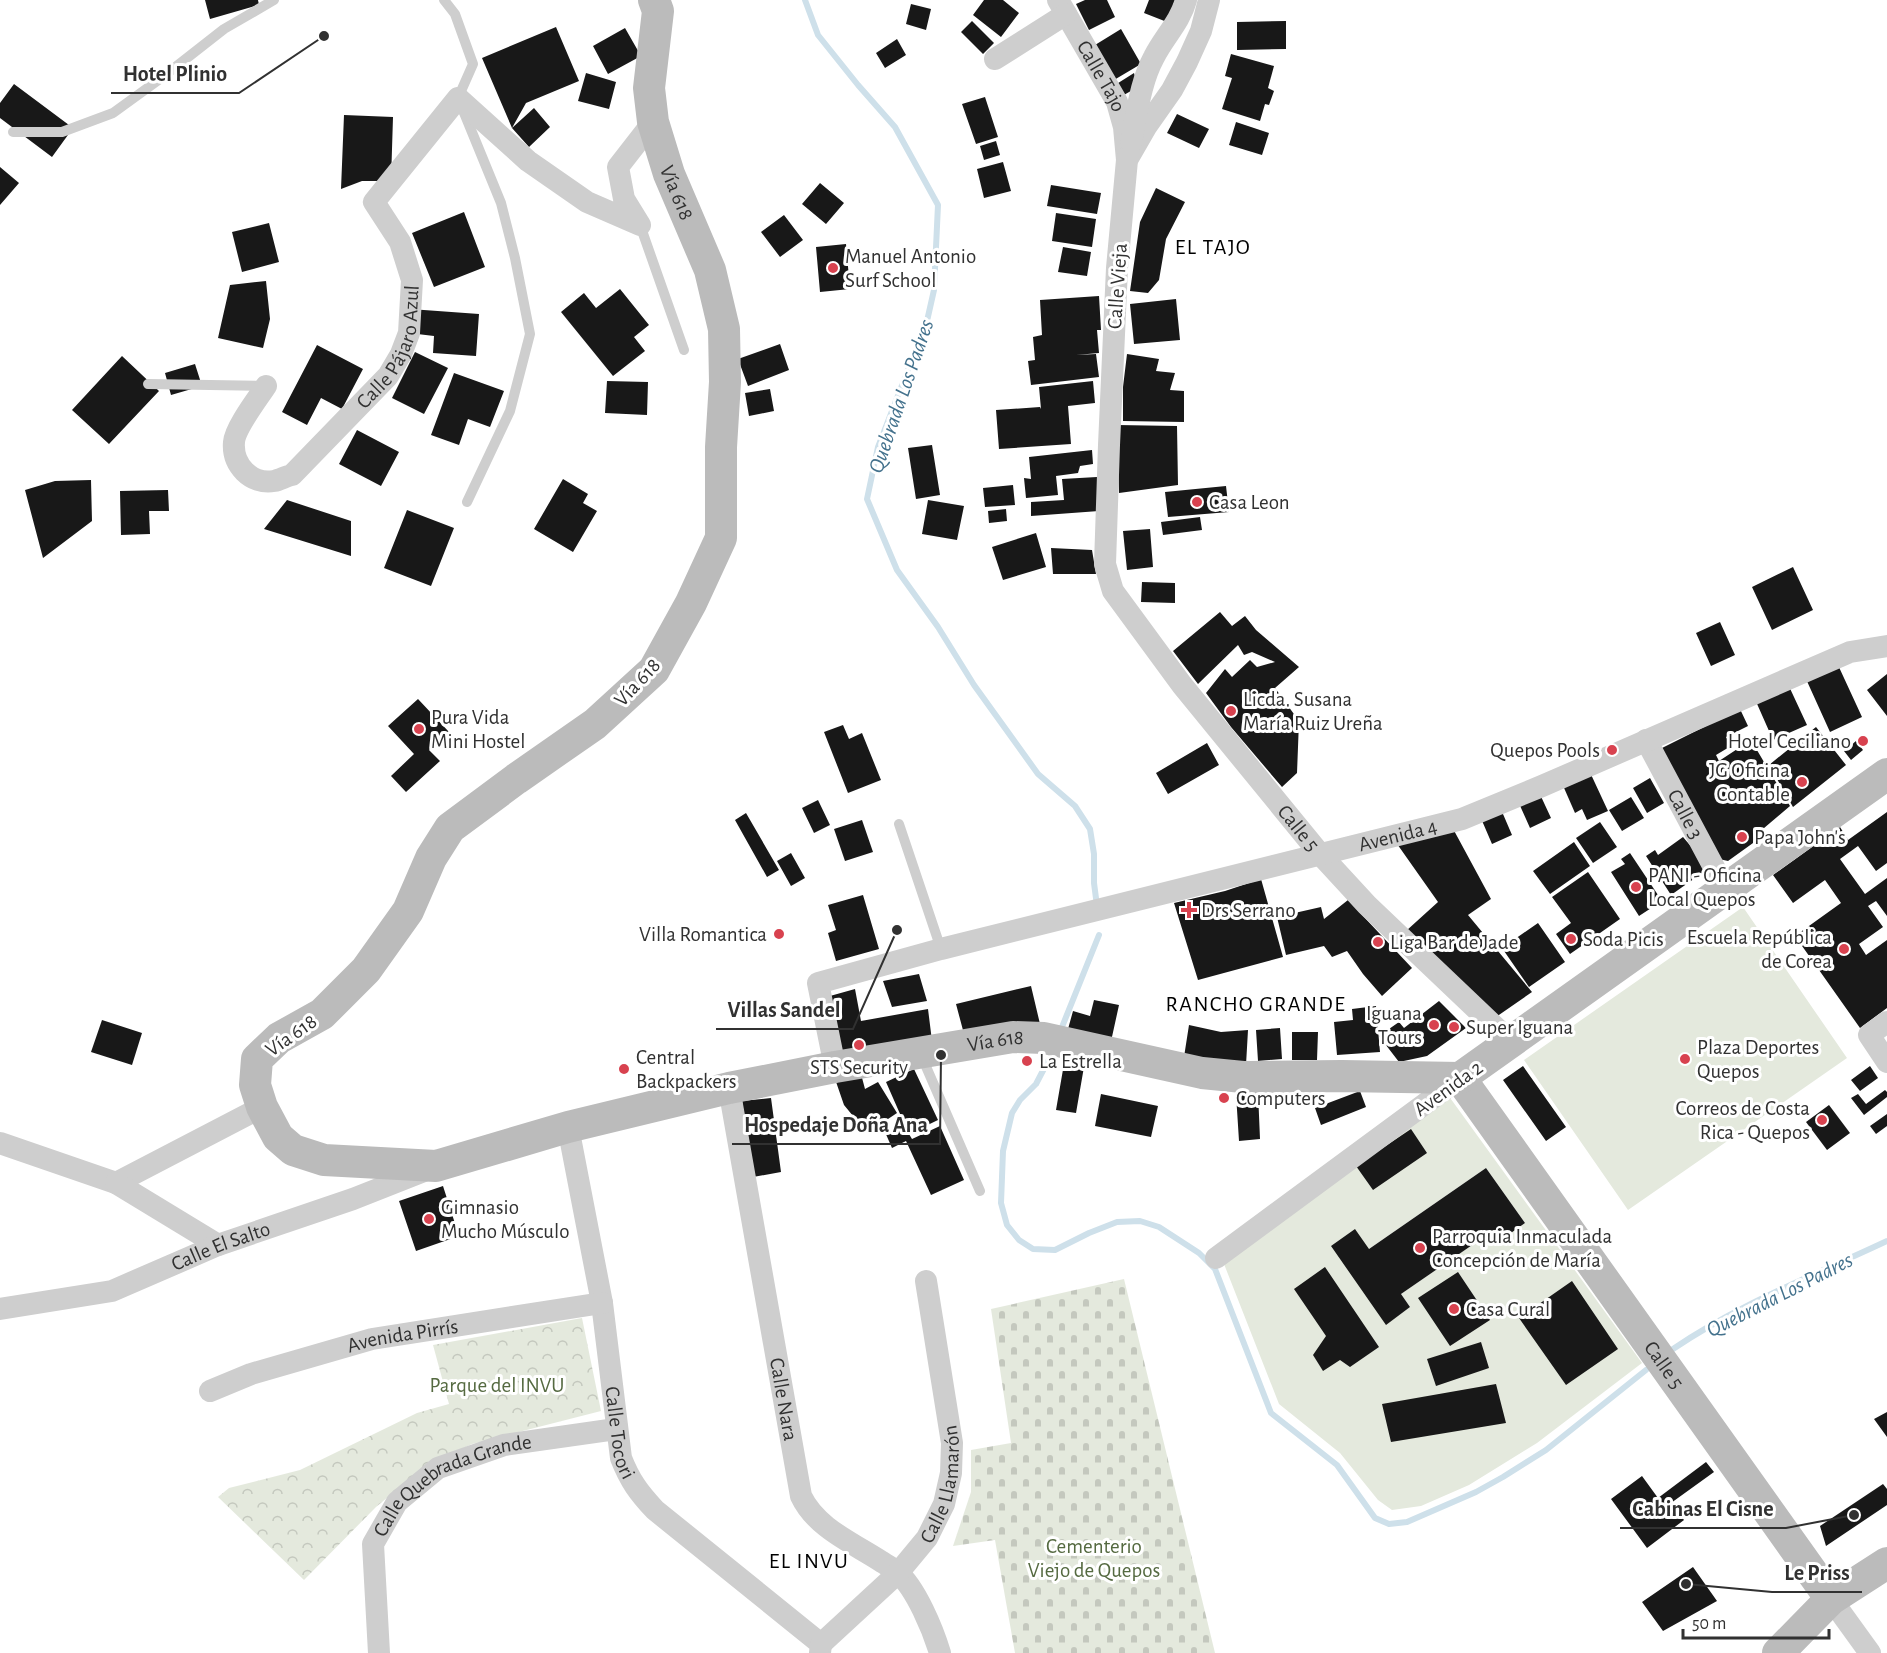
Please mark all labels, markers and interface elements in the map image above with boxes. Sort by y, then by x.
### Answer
street label: Calle Tajo [1073,37,1129,114]
callout: Hotel Plinio [111,53,239,93]
text: Hotel Plinio [123,63,227,85]
street label: Vía 618 [656,163,697,223]
district label: EL TAJO [1175,236,1251,258]
street label: Calle Vieja [1104,242,1131,330]
place label: Manuel Antonio Surf School [845,246,976,291]
marker: Manuel Antonio Surf School [826,261,840,275]
street label: Calle Pájaro Azul [353,284,423,413]
water label: Quebrada Los Padres [864,317,938,476]
place label: Casa Leon [1209,492,1290,513]
marker: Casa Leon [1190,495,1204,509]
street label: Vía 618 [610,654,665,710]
place label: Licda. Susana María Ruiz Ureña [1243,689,1383,734]
marker: Licda. Susana María Ruiz Ureña [1224,704,1238,718]
place label: Pura Vida Mini Hostel [431,707,525,752]
marker: Pura Vida Mini Hostel [412,722,426,736]
place label: Hotel Ceciliano [1728,731,1851,752]
marker: Hotel Ceciliano [1856,734,1870,748]
place label: Quepos Pools [1490,740,1600,761]
marker: Quepos Pools [1605,743,1619,757]
place label: JG Oficina Contable [1709,760,1790,805]
marker: JG Oficina Contable [1795,775,1809,789]
street label: Calle 3 [1663,786,1707,843]
street label: Calle 5 [1273,801,1323,855]
street label: Avenida 4 [1356,816,1439,855]
place label: Papa John's [1754,827,1846,848]
marker: Papa John's [1735,830,1749,844]
place label: PANI - Oficina Local Quepos [1648,865,1762,910]
marker: PANI - Oficina Local Quepos [1629,880,1643,894]
place label: Drs Serrano [1201,900,1296,921]
marker: Drs Serrano [1182,903,1196,917]
place label: Villa Romantica [639,924,767,945]
marker: Villa Romantica [772,927,786,941]
place label: Escuela República de Corea [1687,927,1832,972]
place label: Soda Picis [1583,929,1664,950]
place label: Liga Bar de Jade [1390,932,1518,953]
marker: Soda Picis [1564,932,1578,946]
marker: Liga Bar de Jade [1371,935,1385,949]
marker: Escuela República de Corea [1837,942,1851,956]
callout: Villas Sandel [716,989,853,1029]
district label: RANCHO GRANDE [1166,993,1346,1015]
text: Villas Sandel [728,999,840,1021]
place label: Iguana Tours [1366,1003,1422,1048]
street label: Vía 618 [262,1010,321,1060]
place label: Super Iguana [1466,1017,1574,1038]
marker: Iguana Tours [1427,1018,1441,1032]
marker: Super Iguana [1447,1020,1461,1034]
street label: Vía 618 [966,1027,1024,1056]
place label: Plaza Deportes Quepos [1697,1037,1819,1082]
marker: STS Security [852,1038,866,1052]
place label: Central Backpackers [636,1047,737,1092]
place label: La Estrella [1039,1051,1122,1072]
marker: Plaza Deportes Quepos [1678,1052,1692,1066]
marker: La Estrella [1020,1054,1034,1068]
place label: STS Security [810,1057,908,1078]
street label: Avenida 2 [1410,1057,1487,1120]
marker: Central Backpackers [617,1062,631,1076]
place label: Computers [1236,1088,1325,1109]
marker: Computers [1217,1091,1231,1105]
place label: Correos de Costa Rica - Quepos [1676,1098,1810,1143]
callout: Hospedaje Doña Ana [732,1104,940,1144]
marker: Correos de Costa Rica - Quepos [1815,1113,1829,1127]
text: Hospedaje Doña Ana [744,1114,928,1137]
place label: Gimnasio Mucho Músculo [441,1197,570,1242]
marker: Gimnasio Mucho Músculo [422,1212,436,1226]
street label: Calle El Salto [168,1218,273,1275]
place label: Parroquia Inmaculada Concepción de María [1432,1226,1612,1271]
marker: Parroquia Inmaculada Concepción de María [1413,1241,1427,1255]
water label: Quebrada Los Padres [1703,1249,1856,1341]
place label: Casa Cural [1466,1299,1550,1320]
marker: Casa Cural [1447,1302,1461,1316]
street label: Avenida Pirrís [345,1316,460,1357]
street label: Calle 5 [1640,1337,1688,1393]
street label: Calle Nara [766,1356,801,1443]
park label: Parque del INVU [430,1375,565,1396]
street label: Calle Tocori [601,1385,639,1483]
street label: Calle Llamarón [916,1424,963,1547]
street label: Calle Quebrada Grande [370,1431,533,1540]
callout: Cabinas El Cisne [1620,1488,1786,1528]
text: Cabinas El Cisne [1632,1498,1774,1520]
park label: Cementerio Viejo de Quepos [1028,1536,1160,1581]
district label: EL INVU [769,1550,849,1572]
callout: Le Priss [1772,1552,1862,1592]
text: Le Priss [1784,1562,1850,1584]
scale bar [1683,1602,1828,1640]
text: 50 m [1692,1615,1726,1633]

